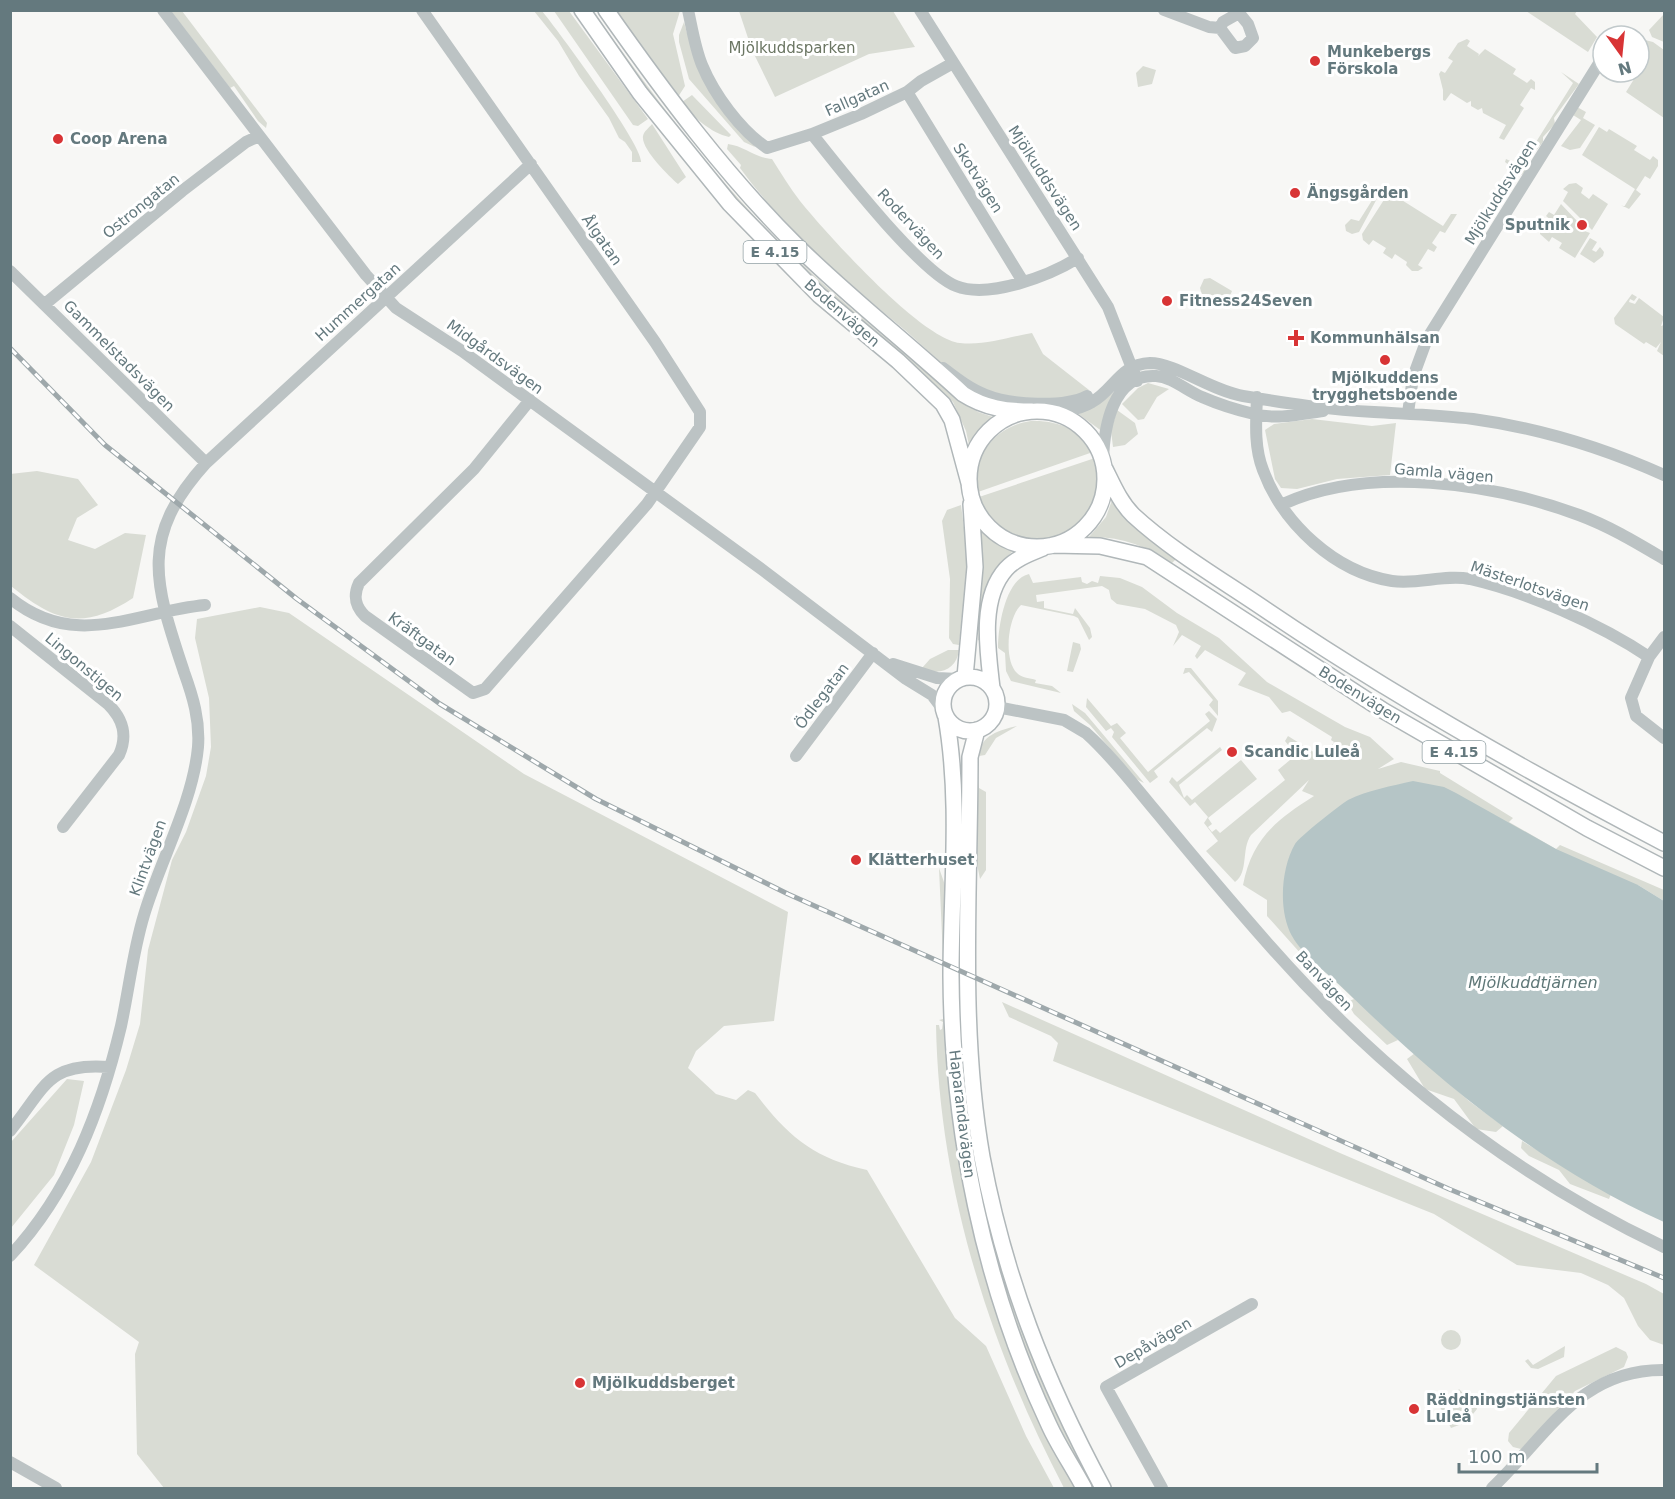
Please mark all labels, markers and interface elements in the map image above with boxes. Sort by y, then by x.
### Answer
north arrow [1591,24,1651,84]
park label: Mjölkuddsparken [729,39,855,57]
place label: Munkebergs Förskola [1327,43,1431,78]
marker: Munkebergs Förskola [1308,54,1322,68]
text: N [1616,57,1634,79]
street label: Fallgatan [822,76,892,120]
street label: Mjölkuddsvägen [1004,122,1086,234]
place label: Coop Arena [70,130,168,148]
marker: Coop Arena [51,132,65,146]
street label: Mjölkuddsvägen [1461,136,1541,248]
street label: Skotvägen [949,140,1007,216]
street label: Ostrongatan [99,170,183,242]
place label: Ängsgården [1307,183,1409,202]
street label: Rodervägen [874,185,948,263]
marker: Ängsgården [1288,186,1302,200]
street label: Ålgatan [578,211,627,269]
place label: Sputnik [1505,216,1571,234]
marker: Sputnik [1575,218,1589,232]
road number: E 4.15 [744,241,806,263]
street label: Hummergatan [312,259,404,345]
street label: Bodenvägen [801,275,883,351]
place label: Fitness24Seven [1179,292,1313,310]
marker: Fitness24Seven [1160,294,1174,308]
street label: Gammelstadsvägen [60,297,178,415]
street label: Midgårdsvägen [443,316,547,398]
marker: Kommunhälsan [1287,329,1305,347]
place label: Kommunhälsan [1310,329,1440,347]
marker: Mjölkuddens trygghetsboende [1378,353,1392,367]
place label: Mjölkuddens trygghetsboende [1312,369,1458,404]
street label: Gamla vägen [1393,460,1495,486]
street label: Mästerlotsvägen [1468,557,1592,615]
street label: Kräftgatan [385,608,459,670]
street label: Lingonstigen [41,629,127,705]
street label: Ödlegatan [791,659,853,733]
street label: Bodenvägen [1315,662,1405,728]
road number: E 4.15 [1422,741,1486,763]
place label: Scandic Luleå [1244,743,1360,761]
marker: Scandic Luleå [1225,745,1239,759]
street label: Klintvägen [126,817,170,899]
place label: Klätterhuset [868,851,974,869]
marker: Klätterhuset [849,853,863,867]
street label: Banvägen [1292,947,1356,1015]
water label: Mjölkuddtjärnen [1468,973,1598,992]
street label: Haparandavägen [945,1049,979,1179]
street label: Depåvägen [1111,1314,1195,1372]
place label: Mjölkuddsberget [592,1374,735,1392]
marker: Mjölkuddsberget [573,1376,587,1390]
place label: Räddningstjänsten Luleå [1426,1391,1585,1426]
marker: Räddningstjänsten Luleå [1407,1402,1421,1416]
scale bar [1459,1436,1597,1474]
text: 100 m [1468,1446,1526,1467]

